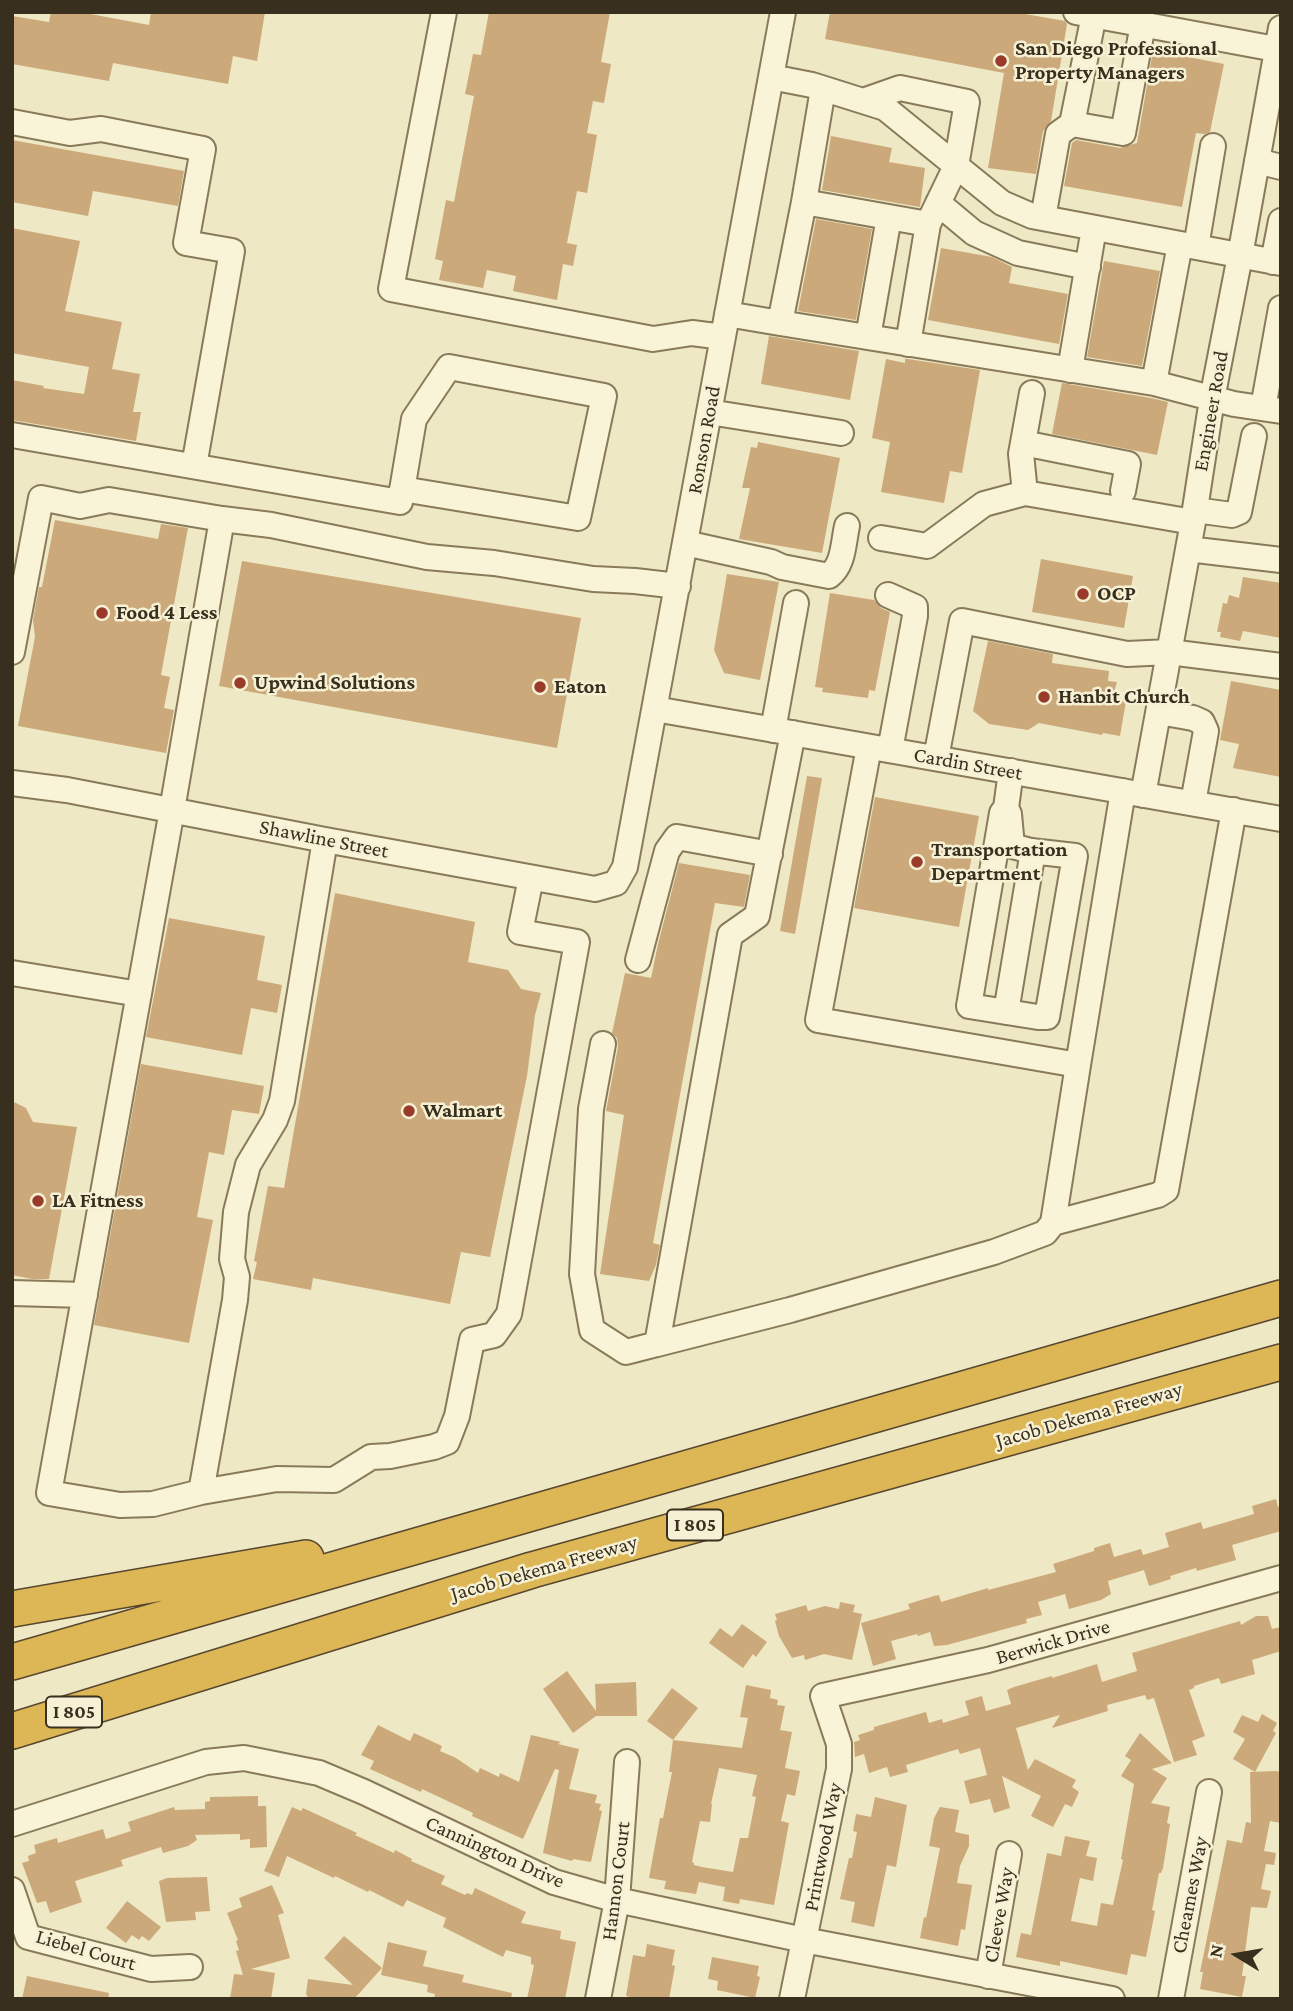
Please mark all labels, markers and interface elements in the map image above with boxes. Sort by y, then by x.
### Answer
place label: San Diego Professional Property Managers [1015,36,1217,86]
marker: San Diego Professional Property Managers [993,53,1009,69]
street label: Engineer Road [1188,349,1234,473]
street label: Ronson Road [682,384,726,496]
place label: OCP [1097,581,1136,607]
marker: OCP [1075,586,1091,602]
place label: Food 4 Less [116,600,217,626]
marker: Food 4 Less [94,605,110,621]
place label: Upwind Solutions [254,670,415,696]
place label: Eaton [554,674,606,700]
marker: Upwind Solutions [232,675,248,691]
marker: Eaton [532,679,548,695]
place label: Hanbit Church [1058,684,1190,710]
marker: Hanbit Church [1036,689,1052,705]
street label: Cardin Street [912,742,1024,786]
street label: Shawline Street [257,814,391,864]
place label: Transportation Department [931,837,1068,887]
marker: Transportation Department [909,854,925,870]
place label: Walmart [423,1098,502,1124]
marker: Walmart [401,1103,417,1119]
place label: LA Fitness [52,1188,143,1214]
marker: LA Fitness [30,1193,46,1209]
street label: Jacob Dekema Freeway [993,1376,1185,1454]
road number: I 805 [667,1510,723,1540]
street label: Jacob Dekema Freeway [448,1529,640,1607]
street label: Berwick Drive [993,1614,1113,1670]
road number: I 805 [46,1696,102,1728]
street label: Printwood Way [798,1781,848,1913]
street label: Cannington Drive [422,1810,568,1894]
street label: Hannon Court [596,1820,636,1942]
street label: Cheames Way [1166,1834,1214,1956]
street label: Cleeve Way [978,1865,1020,1965]
north arrow [1202,1920,1272,1990]
street label: Liebel Court [33,1924,139,1976]
text: N [1204,1943,1227,1959]

